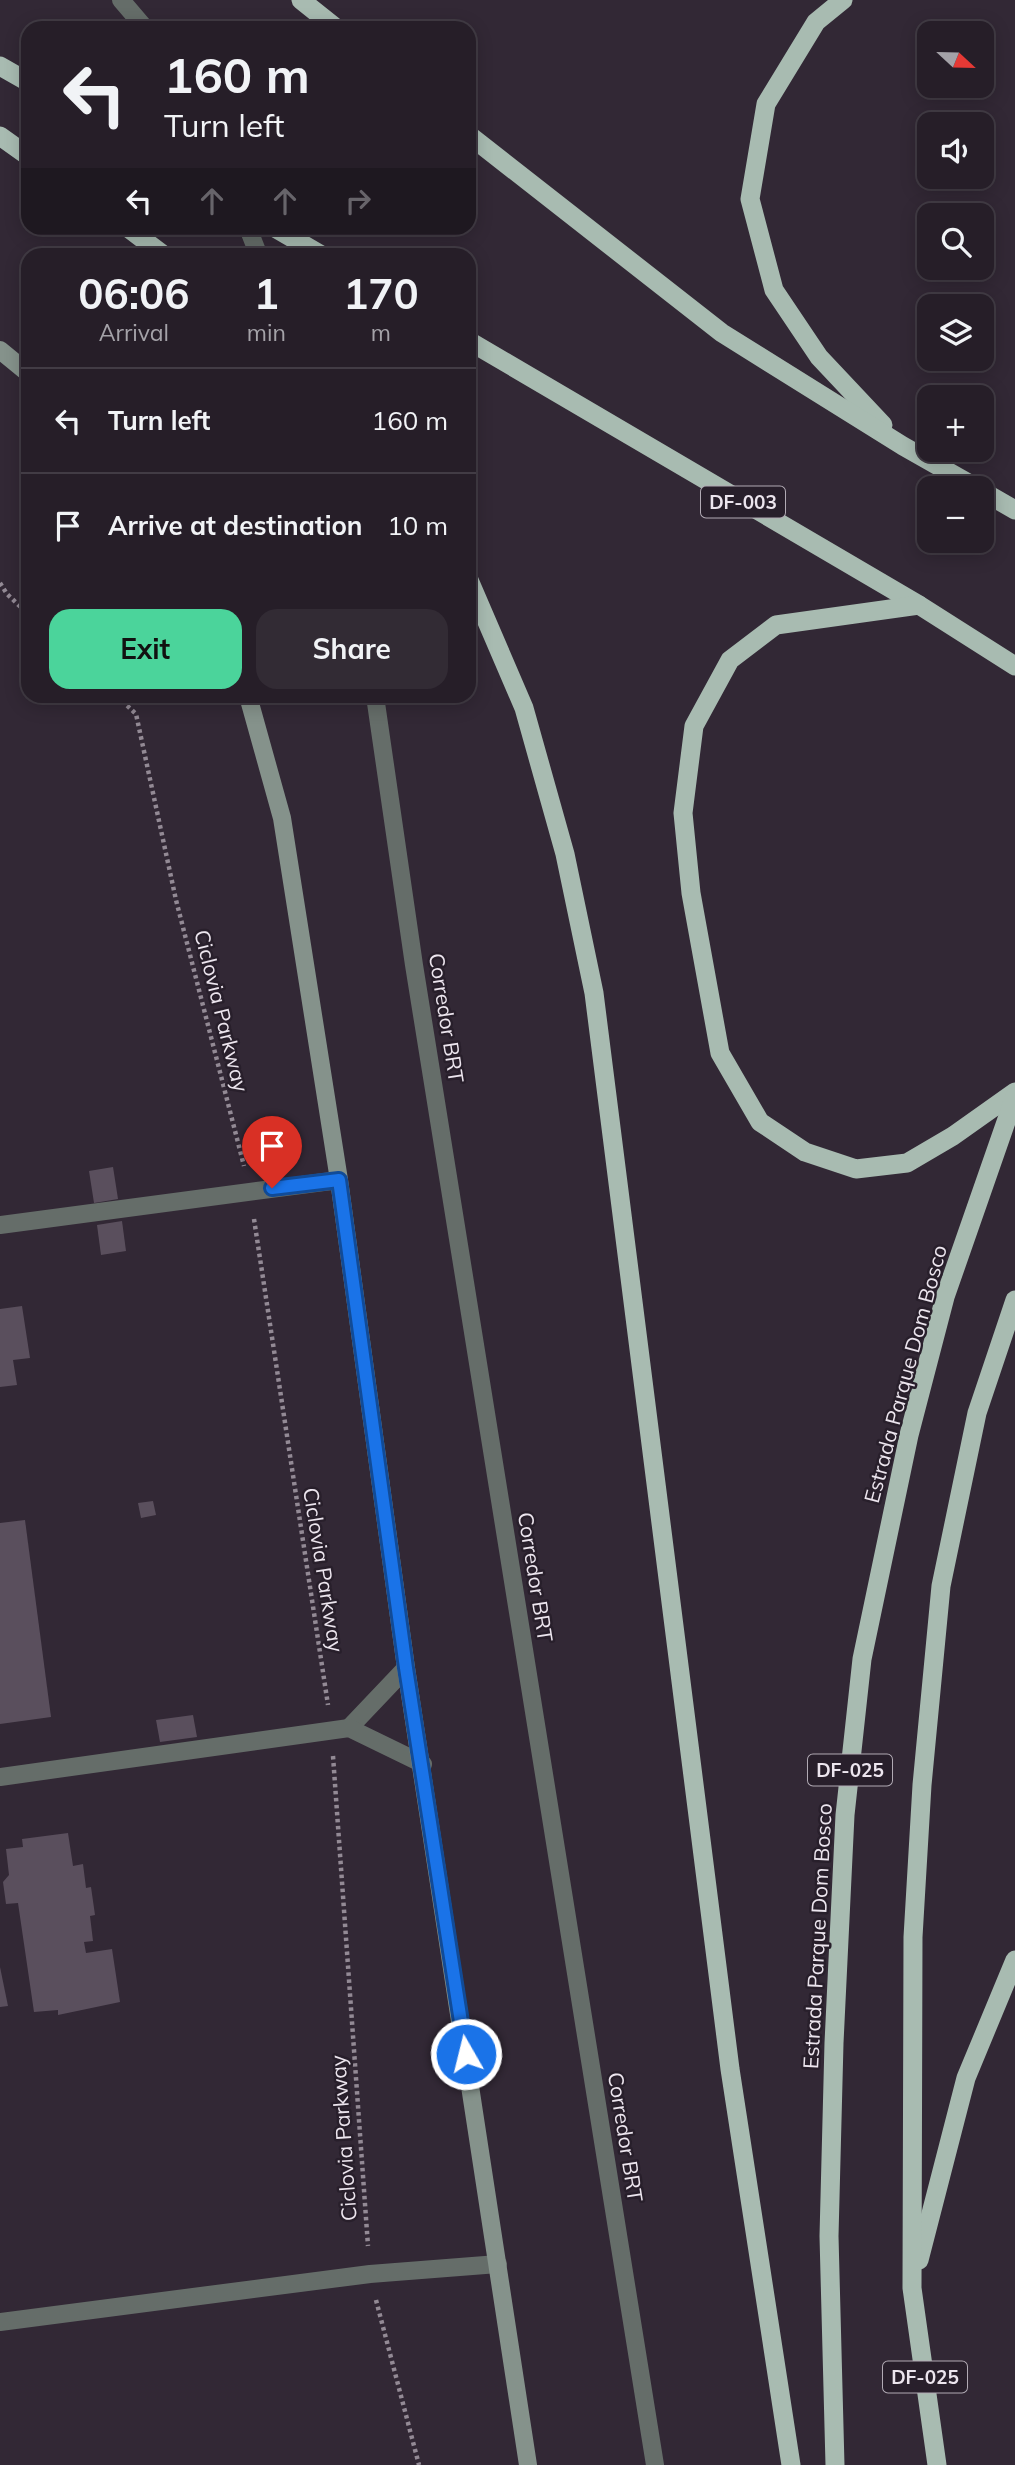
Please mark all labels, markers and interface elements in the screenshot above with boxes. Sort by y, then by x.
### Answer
north arrow [917,21,994,98]
map controls [917,21,994,553]
text: 160 m [164,44,310,105]
icon: left [49,49,140,140]
text: Turn left [164,105,284,145]
button: sound [917,112,994,189]
icon: left [120,182,158,220]
icon: ahead [193,182,231,220]
icon: ahead [266,182,304,220]
icon: right [339,182,377,220]
button: search [917,203,994,280]
text: 06:06 [78,267,189,320]
text: 1 [254,267,279,320]
text: 170 [343,267,419,320]
button: layers [917,294,994,371]
text: Arrival [99,318,169,347]
text: min [247,318,286,347]
text: m [371,318,391,347]
button: + [917,385,994,462]
icon: left [49,402,87,440]
text: Turn left [108,404,210,437]
text: 160 m [372,404,448,437]
button: − [917,476,994,553]
road number: DF-003 [701,486,785,517]
icon: arrive [49,507,87,545]
text: Arrive at destination [108,509,363,542]
text: 10 m [387,509,448,542]
button: Exit [49,609,242,689]
button: Share [256,609,448,689]
street label: Ciclovia Parkway [189,927,255,1095]
street label: Corredor BRT [424,951,470,1085]
pin [242,1116,302,1188]
icon: arrive [253,1127,291,1165]
street label: Estrada Parque Dom Bosco [858,1242,952,1506]
street label: Ciclovia Parkway [298,1486,350,1654]
street label: Corredor BRT [513,1510,559,1644]
road number: DF-025 [808,1754,892,1786]
street label: Estrada Parque Dom Bosco [797,1802,837,2069]
position arrow [429,2017,503,2091]
street label: Ciclovia Parkway [324,2054,362,2222]
street label: Corredor BRT [603,2070,649,2204]
road number: DF-025 [883,2362,967,2392]

